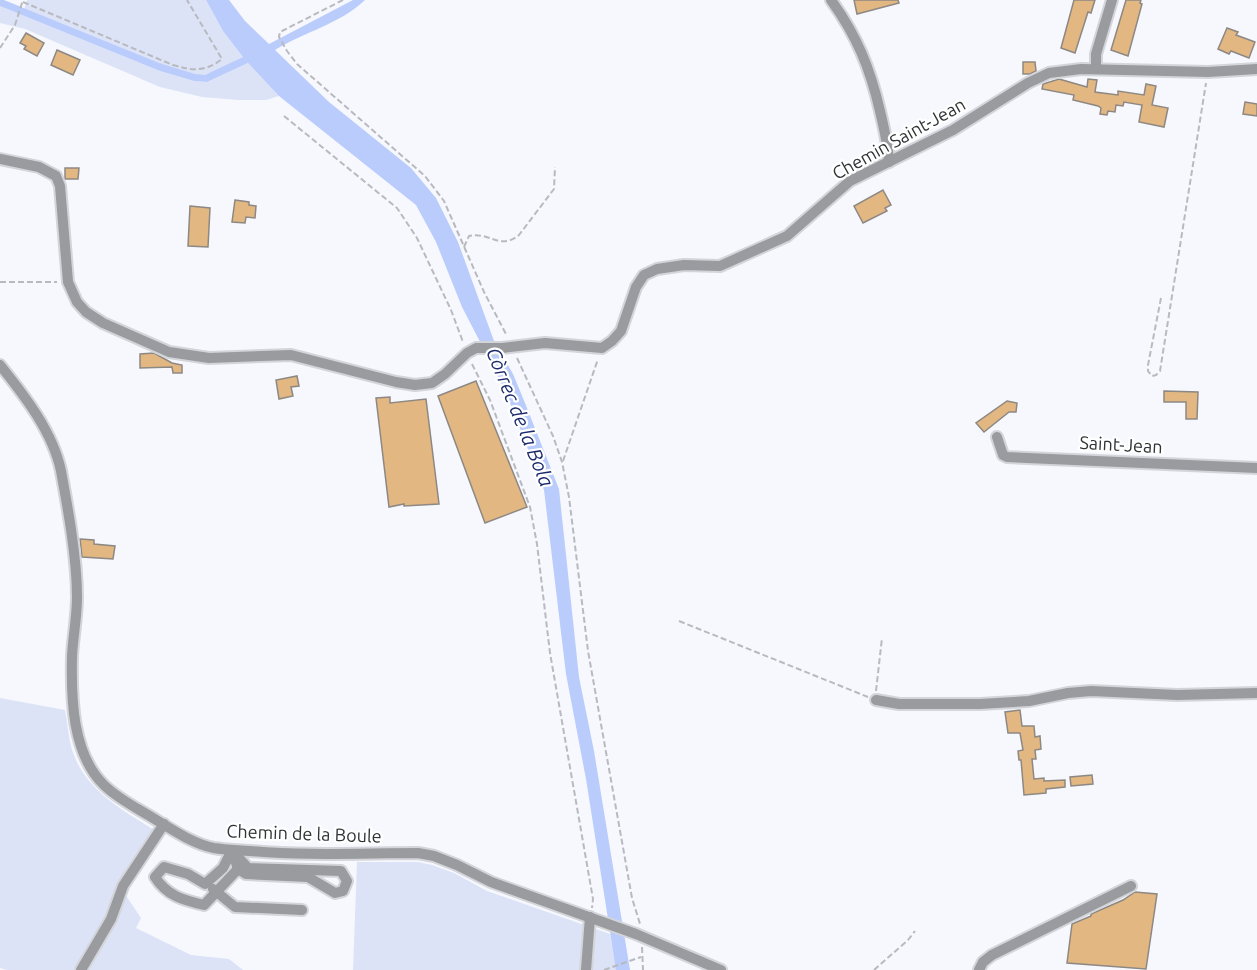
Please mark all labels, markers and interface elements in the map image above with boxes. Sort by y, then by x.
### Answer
street label: Chemin Saint-Jean [829,93,968,183]
water label: Còrrec de la Bola [482,344,559,490]
street label: Saint-Jean [1079,432,1163,456]
street label: Chemin de la Boule [226,820,382,846]

